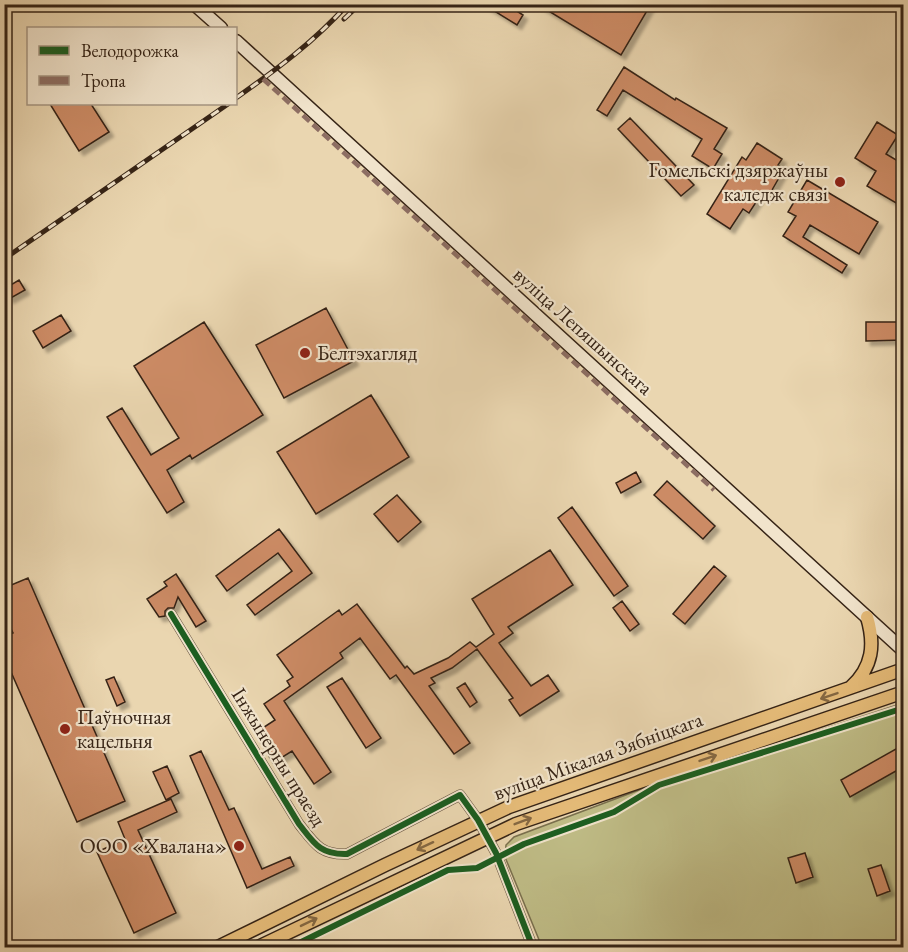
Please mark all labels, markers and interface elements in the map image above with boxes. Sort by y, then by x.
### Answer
legend [27,27,237,105]
text: Велодорожка [81,39,180,62]
text: Тропа [81,69,127,92]
place label: Гомельскі дзяржаўны каледж связі [649,156,828,207]
marker: Гомельскі дзяржаўны каледж связі [833,175,847,189]
street label: вуліца Лепяшынскага [508,261,659,401]
place label: Белтэхагляд [317,339,418,366]
marker: Белтэхагляд [298,346,312,360]
street label: Інжынерны праезд [226,682,333,831]
one-way arrow [820,691,838,702]
place label: Паўночная кацельня [77,703,171,754]
street label: вуліца Мікалая Зябніцкага [489,705,707,806]
marker: Паўночная кацельня [58,722,72,736]
one-way arrow [698,752,717,763]
one-way arrow [513,815,532,826]
place label: ООО «Хвалана» [80,832,227,859]
marker: ООО «Хвалана» [232,839,246,853]
one-way arrow [416,840,434,852]
one-way arrow [299,916,317,928]

